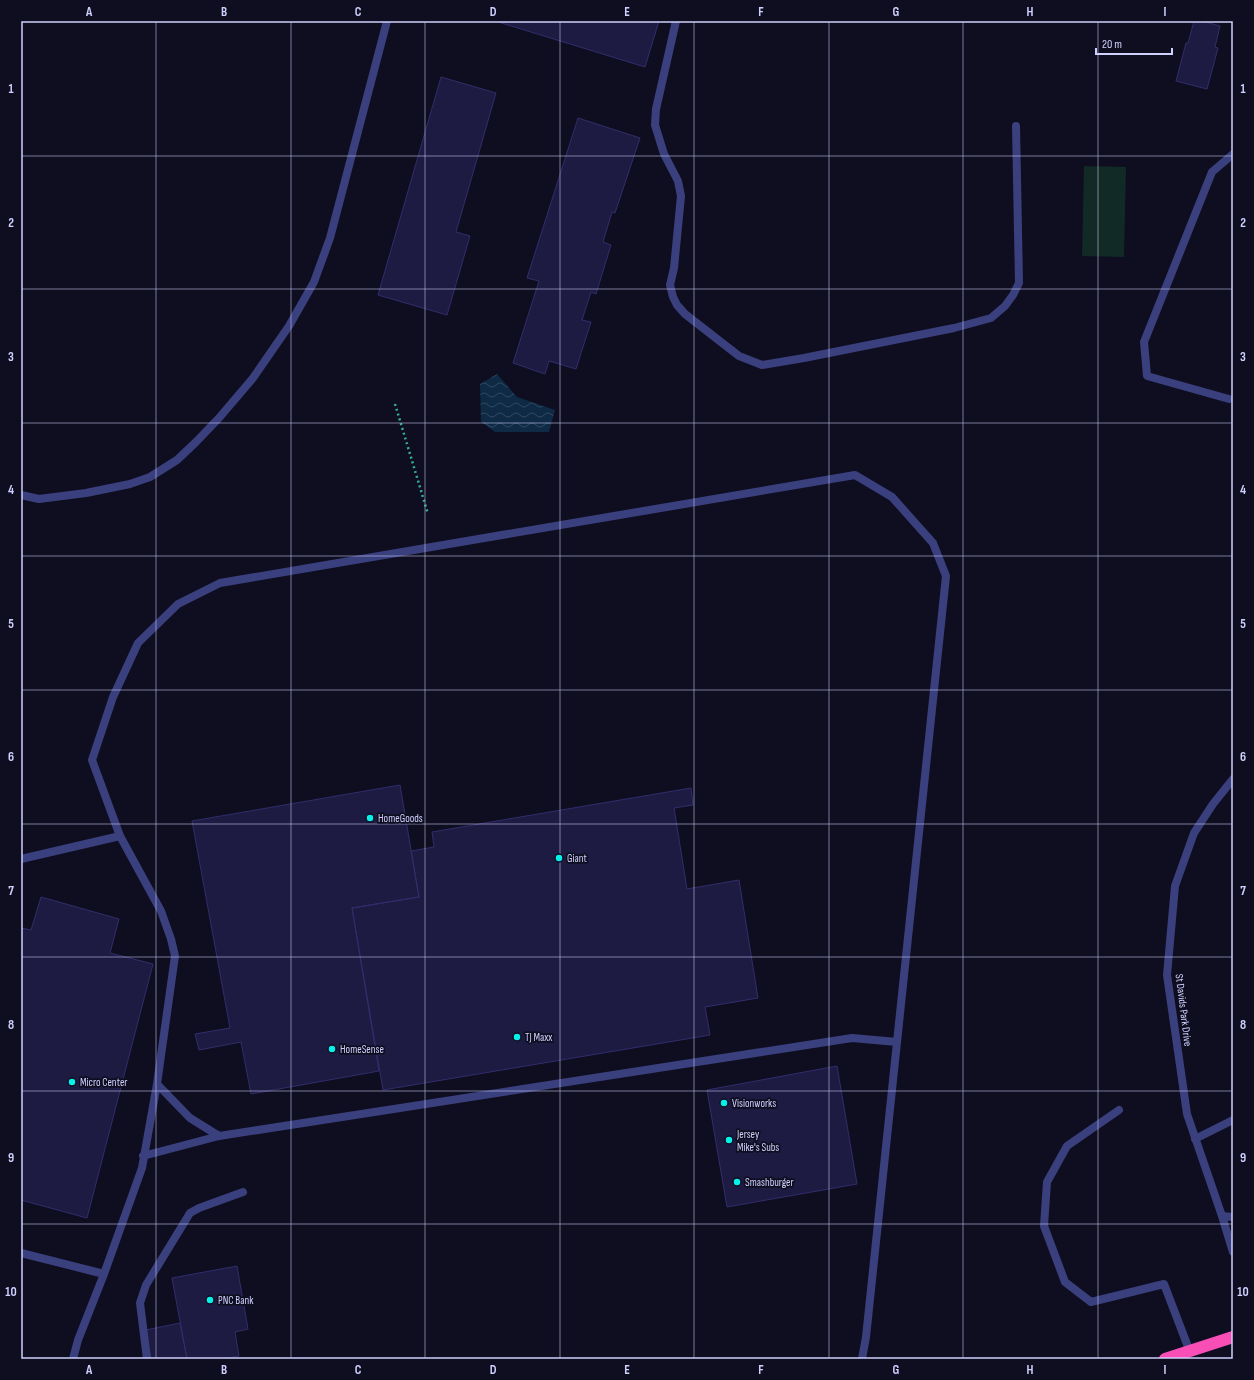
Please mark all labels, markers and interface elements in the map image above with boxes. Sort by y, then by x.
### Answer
text: A [85,4,93,20]
text: B [221,4,227,20]
text: C [355,4,362,20]
text: D [490,4,497,20]
text: E [624,4,630,20]
text: F [758,4,764,20]
text: G [893,4,900,20]
text: H [1027,4,1034,20]
text: I [1164,4,1167,20]
scale bar [1096,30,1172,56]
text: 20 m [1102,37,1122,52]
text: 1 [8,81,14,97]
text: 1 [1240,81,1246,97]
text: 2 [8,215,14,231]
text: 2 [1240,215,1246,231]
text: 3 [8,349,14,365]
text: 3 [1240,349,1246,365]
text: 4 [8,482,14,498]
text: 4 [1240,482,1246,498]
text: 5 [8,616,14,632]
text: 5 [1240,616,1246,632]
text: 6 [8,749,14,765]
text: 6 [1240,749,1246,765]
place label: HomeGoods [378,812,423,825]
marker: HomeGoods [365,813,375,823]
place label: Giant [567,852,588,865]
marker: Giant [554,853,564,863]
text: 7 [8,883,14,899]
text: 7 [1240,883,1246,899]
street label: St Davids Park Drive [1173,973,1194,1047]
text: 8 [8,1017,14,1033]
text: 8 [1240,1017,1246,1033]
place label: TJ Maxx [525,1031,552,1044]
marker: TJ Maxx [512,1032,522,1042]
place label: HomeSense [340,1043,384,1056]
marker: HomeSense [327,1044,337,1054]
place label: Micro Center [80,1076,128,1089]
marker: Micro Center [67,1077,77,1087]
place label: Visionworks [732,1097,776,1110]
marker: Visionworks [719,1098,729,1108]
place label: Jersey Mike's Subs [736,1128,779,1154]
marker: Jersey Mike's Subs [724,1135,734,1145]
text: 9 [8,1150,14,1166]
text: 9 [1240,1150,1246,1166]
place label: Smashburger [745,1176,794,1189]
marker: Smashburger [732,1177,742,1187]
text: 10 [5,1284,17,1300]
text: 10 [1237,1284,1249,1300]
place label: PNC Bank [218,1294,254,1307]
marker: PNC Bank [205,1295,215,1305]
text: A [85,1362,93,1378]
text: B [221,1362,227,1378]
text: C [355,1362,362,1378]
text: D [490,1362,497,1378]
text: E [624,1362,630,1378]
text: F [758,1362,764,1378]
text: G [893,1362,900,1378]
text: H [1027,1362,1034,1378]
text: I [1164,1362,1167,1378]

